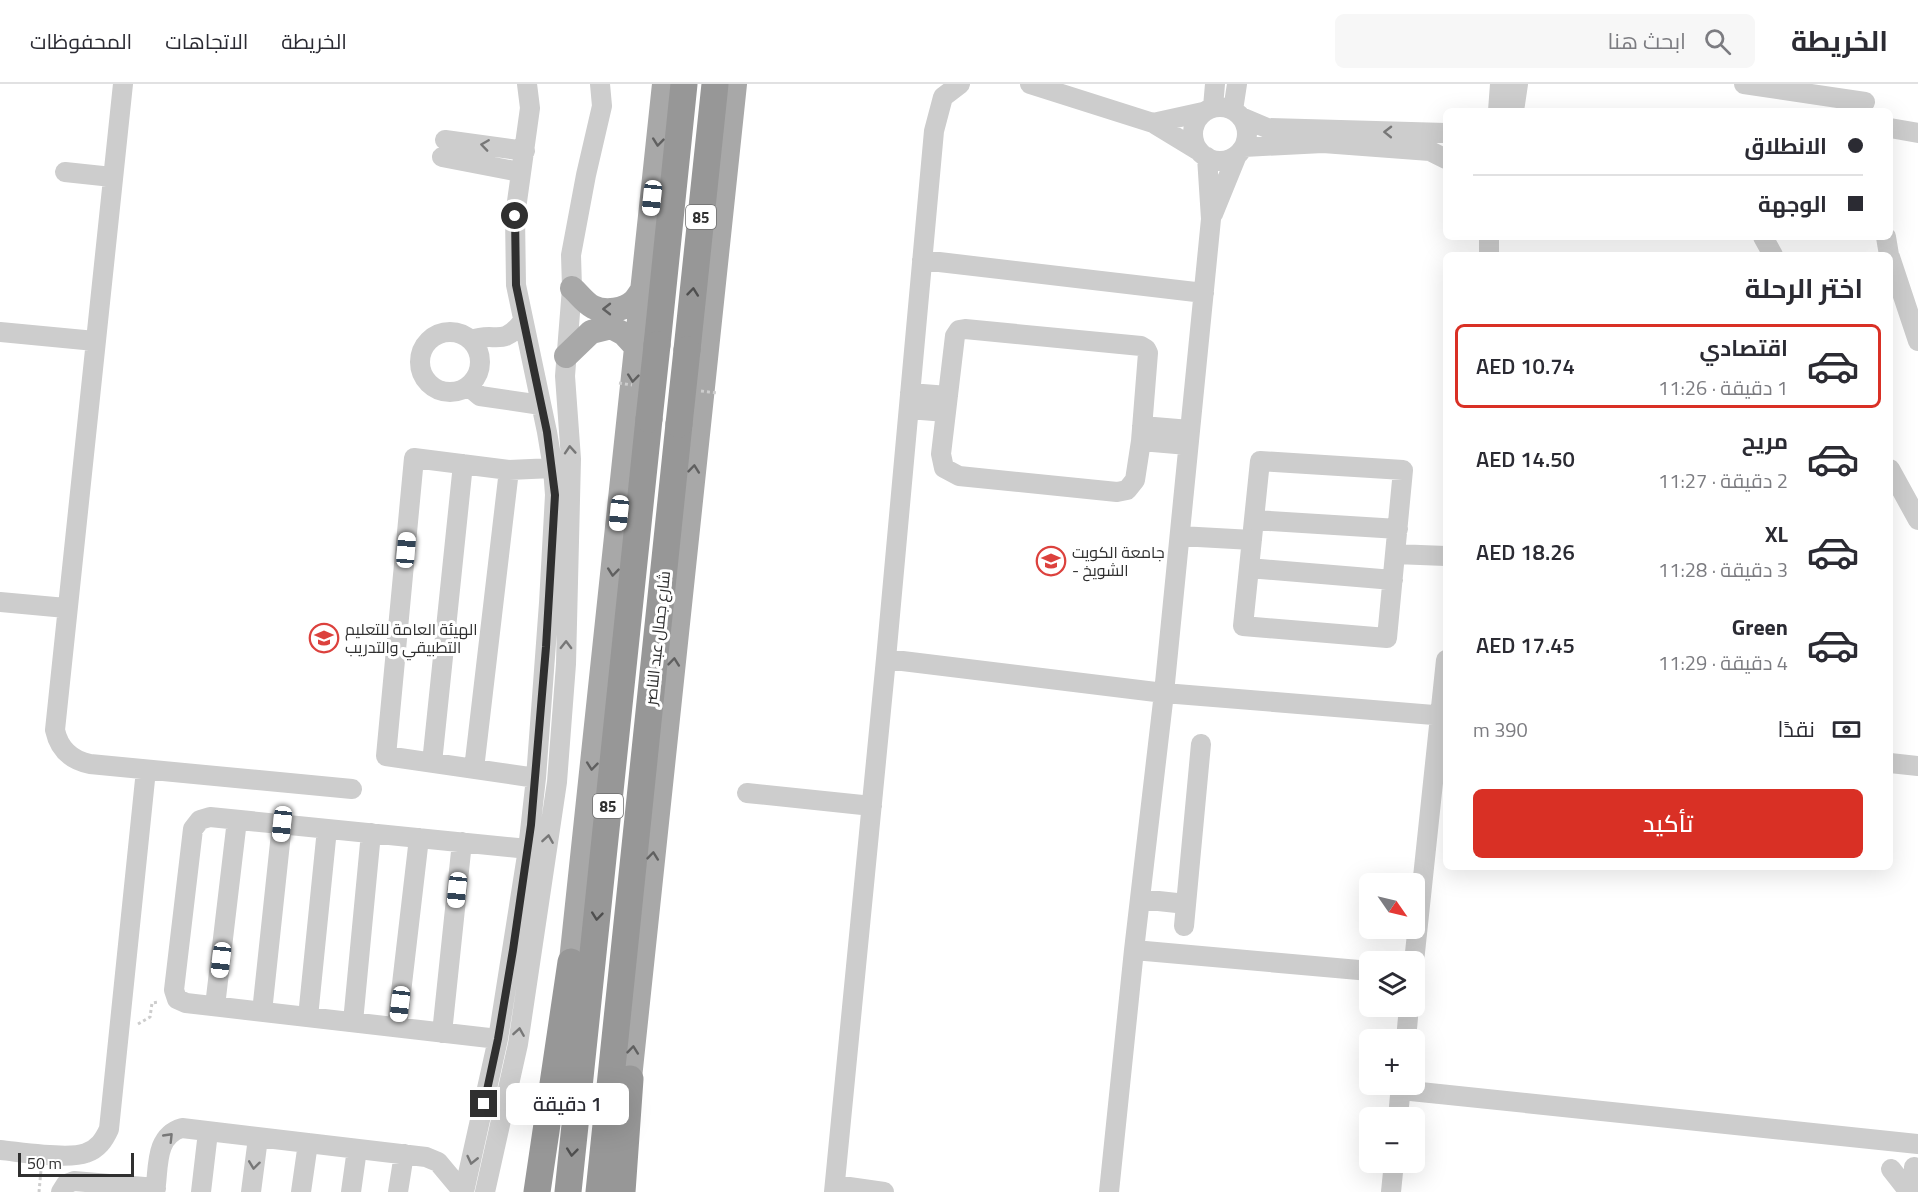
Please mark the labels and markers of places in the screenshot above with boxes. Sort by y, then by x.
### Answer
place label: جامعة الكويت - الشويخ [1072,540,1165,582]
school or university icon: جامعة الكويت - الشويخ [1035,545,1067,577]
place label: الهيئة العامة للتعليم التطبيقي والتدريب [345,617,477,661]
school or university icon: الهيئة العامة للتعليم التطبيقي والتدريب [308,622,340,654]

